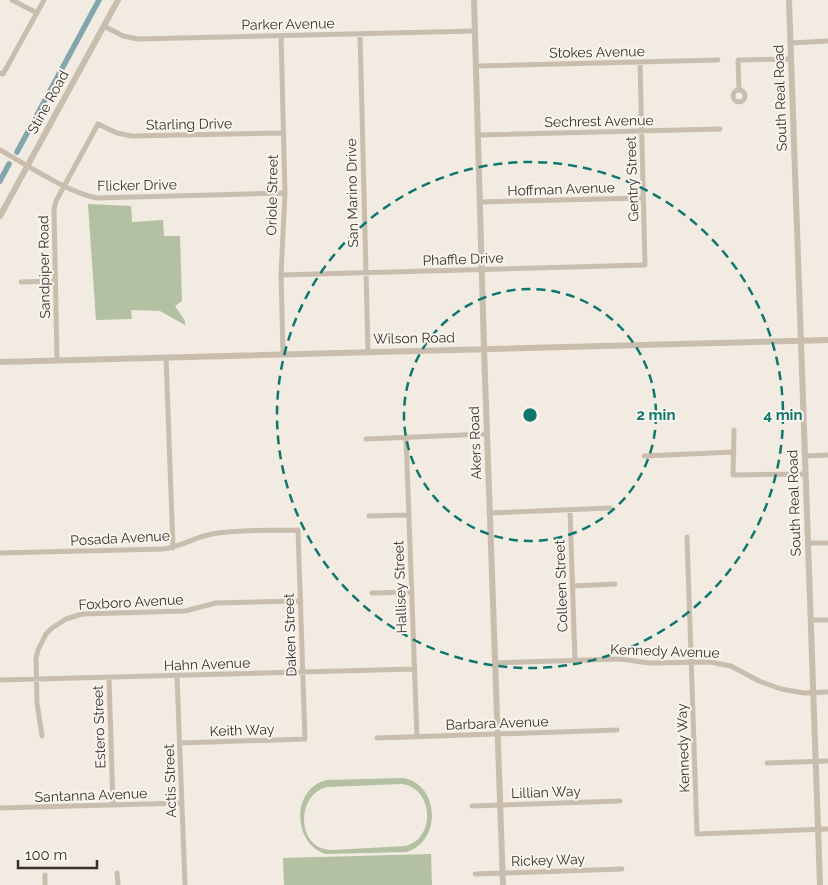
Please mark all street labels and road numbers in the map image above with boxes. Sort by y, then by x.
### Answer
street label: Parker Avenue [241,15,335,33]
street label: Stokes Avenue [549,43,645,61]
street label: South Real Road [770,44,790,152]
street label: Stine Road [24,68,72,136]
street label: Sechrest Avenue [544,112,654,130]
street label: Starling Drive [146,115,232,133]
street label: Gentry Street [623,136,641,222]
street label: San Marino Drive [343,138,361,248]
street label: Oriole Street [263,154,281,236]
street label: Flicker Drive [97,176,177,194]
street label: Hoffman Avenue [507,179,615,199]
street label: Sandpiper Road [35,215,53,319]
street label: Phaffle Drive [422,250,504,268]
street label: Wilson Road [373,329,455,347]
street label: Akers Road [466,406,484,480]
street label: South Real Road [784,449,804,557]
street label: Posada Avenue [70,527,170,549]
street label: Colleen Street [551,539,571,633]
street label: Hallisey Street [390,540,410,634]
street label: Foxboro Avenue [78,591,184,613]
street label: Daken Street [281,593,299,677]
street label: Kennedy Avenue [610,641,720,661]
street label: Hahn Avenue [164,654,250,674]
street label: Estero Street [90,685,108,769]
street label: Kennedy Way [673,703,693,793]
street label: Barbara Avenue [445,713,549,733]
street label: Keith Way [209,721,275,739]
street label: Actis Street [161,744,179,818]
street label: Lillian Way [511,783,581,801]
street label: Santanna Avenue [34,785,148,805]
street label: Rickey Way [511,851,586,869]

